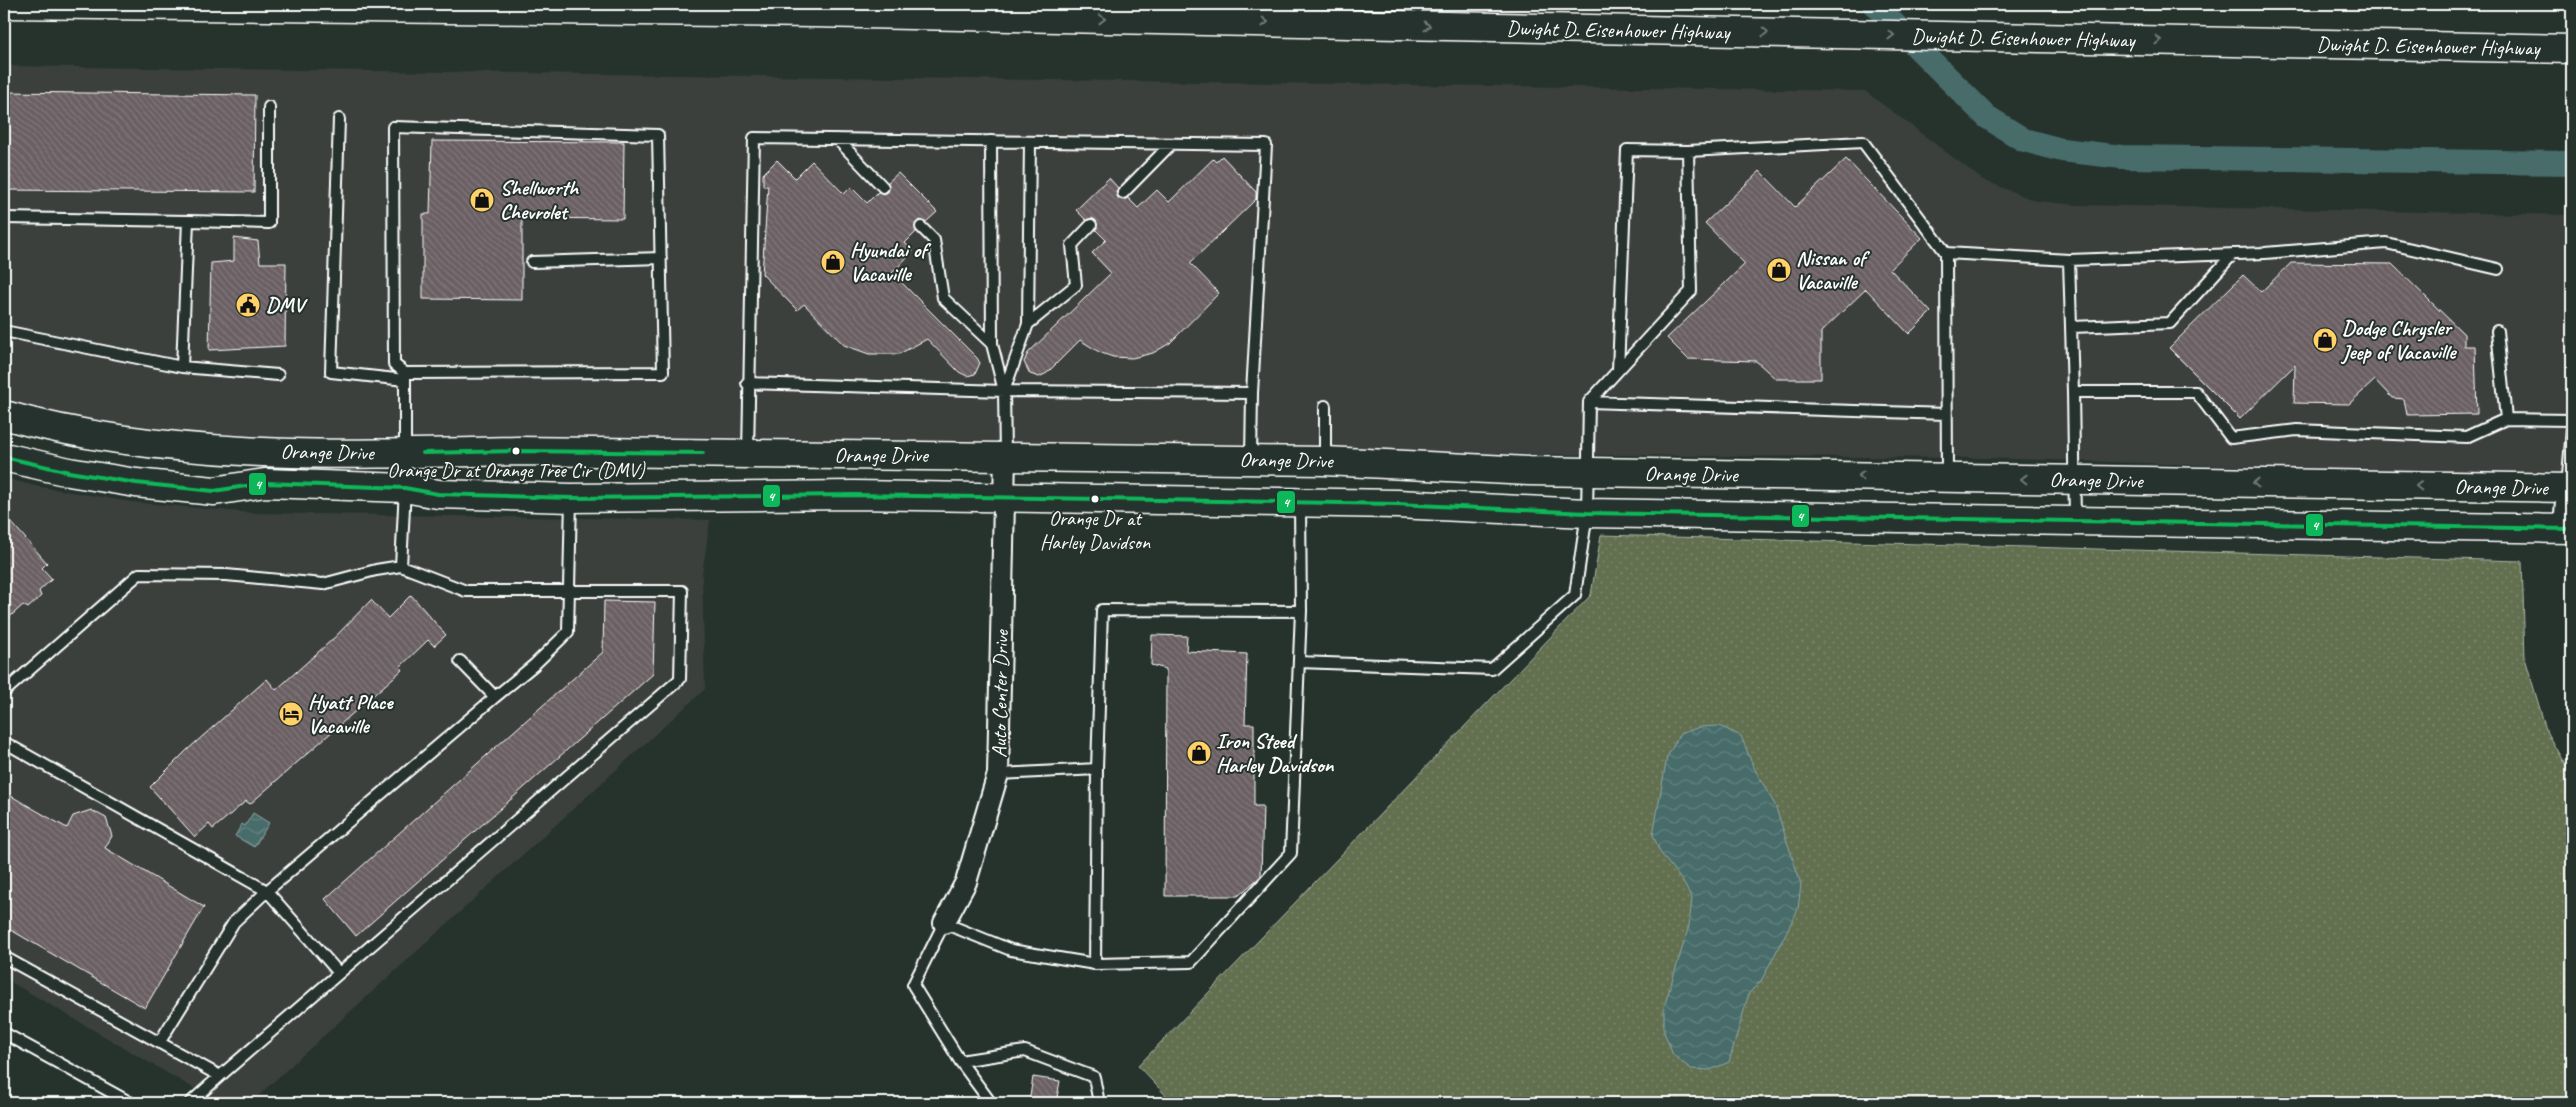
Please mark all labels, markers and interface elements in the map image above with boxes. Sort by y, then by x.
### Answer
one-way arrow [1099,14,1107,24]
street label: Dwight D. Eisenhower Highway [1506,15,1732,45]
one-way arrow [1261,17,1269,28]
one-way arrow [1424,20,1432,31]
street label: Dwight D. Eisenhower Highway [1911,23,2137,53]
one-way arrow [1761,27,1769,38]
one-way arrow [1888,30,1895,40]
street label: Dwight D. Eisenhower Highway [2316,31,2542,61]
one-way arrow [2155,35,2163,46]
place label: Shellworth Chevrolet [500,175,579,225]
shop icon: Shellworth Chevrolet [469,187,495,213]
place label: Hyundai of Vacaville [850,237,931,287]
place label: Nissan of Vacaville [1796,245,1870,295]
shop icon: Hyundai of Vacaville [820,249,846,275]
shop icon: Nissan of Vacaville [1766,257,1792,283]
public building icon: DMV [235,292,261,318]
place label: DMV [266,292,308,318]
place label: Dodge Chrysler Jeep of Vacaville [2340,315,2457,365]
shop icon: Dodge Chrysler Jeep of Vacaville [2312,327,2338,353]
street label: Orange Drive [280,438,376,466]
street label: Orange Drive [834,442,930,468]
marker: Orange Dr at Orange Tree Cir (DMV) [511,446,521,456]
street label: Orange Drive [1239,446,1335,474]
place label: Orange Dr at Orange Tree Cir (DMV) [387,458,646,483]
street label: Orange Drive [1644,460,1740,488]
street label: Orange Drive [2049,466,2145,494]
one-way arrow [1857,471,1864,481]
line badge: 4 [248,472,267,496]
street label: Orange Drive [2454,473,2550,501]
one-way arrow [2019,474,2027,484]
text: 4 [255,476,263,493]
one-way arrow [2252,478,2260,488]
one-way arrow [2414,480,2422,491]
line badge: 4 [762,484,781,508]
text: 4 [768,488,776,505]
line badge: 4 [1276,490,1296,514]
marker: Orange Dr at Harley Davidson [1090,494,1100,504]
text: 4 [1283,494,1291,511]
line badge: 4 [1791,504,1810,528]
place label: Orange Dr at Harley Davidson [1040,506,1151,555]
text: 4 [1797,508,1805,525]
line badge: 4 [2305,513,2324,537]
text: 4 [2312,517,2320,534]
street label: Auto Center Drive [986,629,1014,758]
place label: Hyatt Place Vacaville [308,689,394,739]
hotel icon: Hyatt Place Vacaville [278,701,304,727]
place label: Iron Steed Harley Davidson [1216,728,1335,778]
shop icon: Iron Steed Harley Davidson [1186,740,1212,766]

